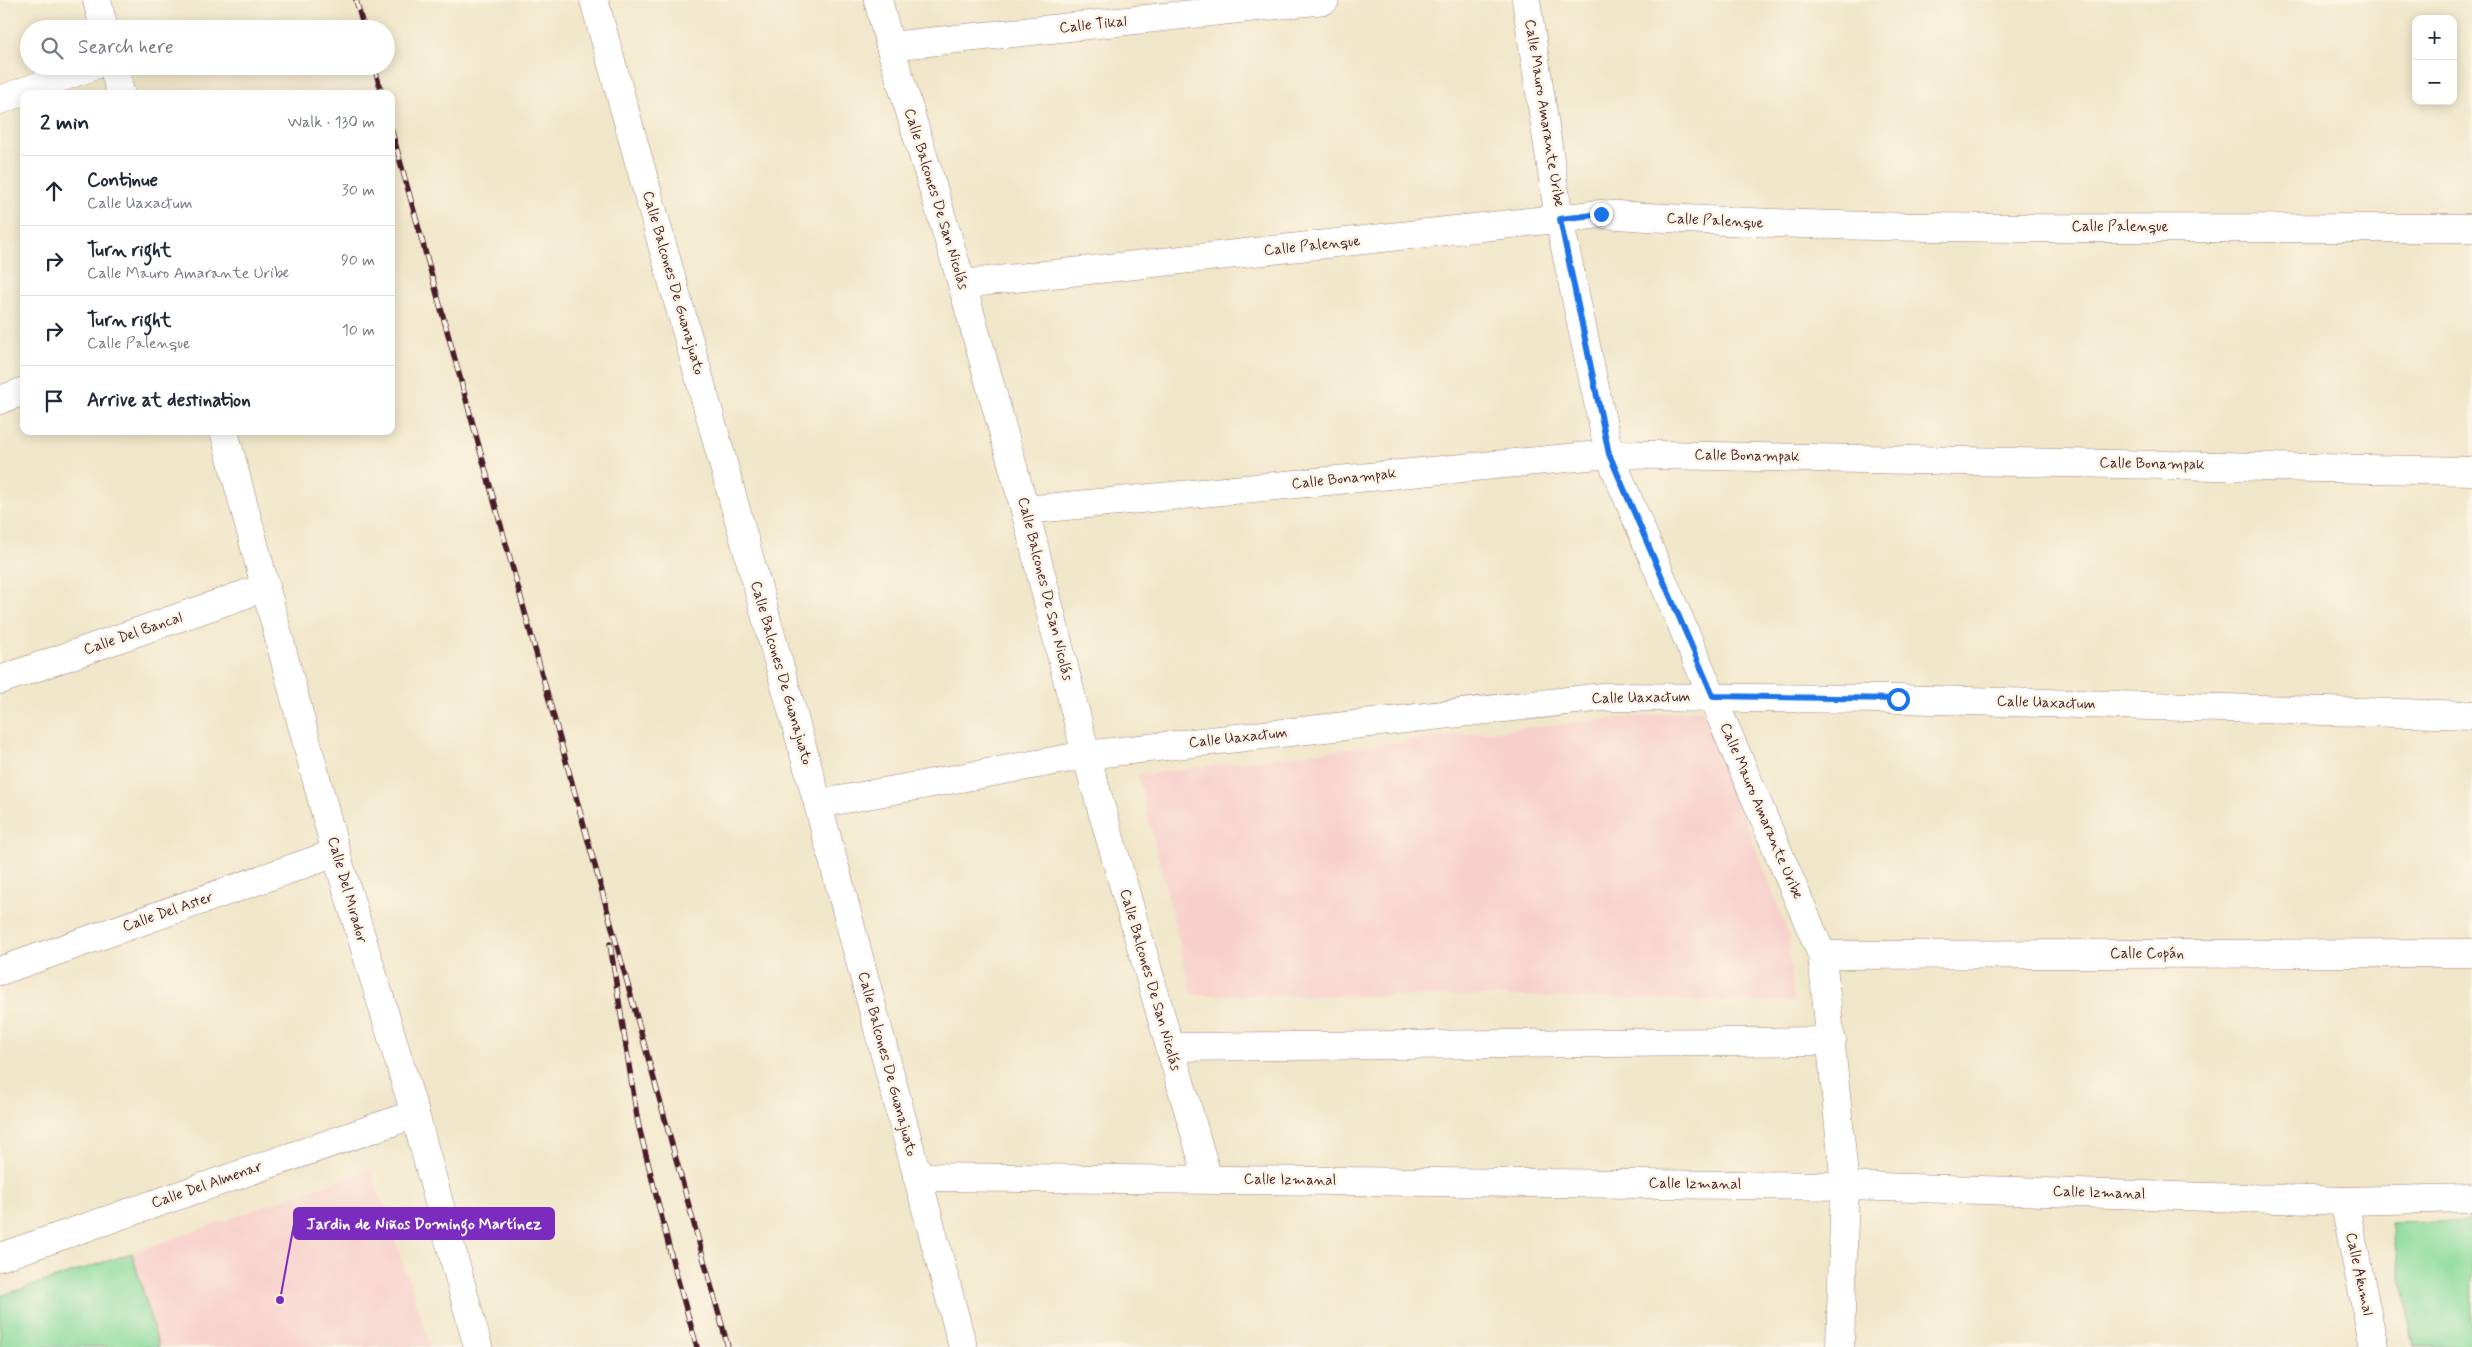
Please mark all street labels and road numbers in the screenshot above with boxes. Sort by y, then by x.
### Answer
street label: Calle Tikal [1058,12,1128,38]
street label: Calle Mauro Amarante Uribe [1519,18,1569,209]
street label: Calle Balcones De San Nicolás [899,106,973,292]
street label: Calle Balcones De Guanajuato [637,189,709,377]
street label: Calle Palenque [1666,208,1764,234]
street label: Calle Palenque [2071,217,2169,237]
street label: Calle Palenque [1263,231,1361,261]
street label: Calle Bonampak [1694,445,1800,467]
street label: Calle Bonampak [2099,453,2205,475]
street label: Calle Bonampak [1291,463,1398,494]
street label: Calle Balcones De San Nicolás [1012,495,1078,683]
street label: Calle Balcones De Guanajuato [745,579,817,767]
street label: Calle Del Bancal [81,608,185,660]
street label: Calle Uaxactum [1591,687,1691,709]
street label: Calle Uaxactum [1996,691,2096,715]
street label: Calle Mauro Amarante Uribe [1715,720,1807,903]
street label: Calle Uaxactum [1188,723,1288,753]
street label: Calle Del Mirador [322,834,372,946]
street label: Calle Del Aster [120,887,216,937]
street label: Calle Balcones De San Nicolás [1114,887,1186,1074]
street label: Calle Copán [2110,944,2184,964]
street label: Calle Balcones De Guanajuato [853,969,921,1159]
street label: Calle Del Almenar [149,1157,265,1213]
street label: Calle Izmanal [1244,1169,1336,1191]
street label: Calle Izmanal [1649,1173,1741,1195]
street label: Calle Izmanal [2052,1181,2146,1205]
street label: Calle Akumal [2340,1231,2378,1317]

